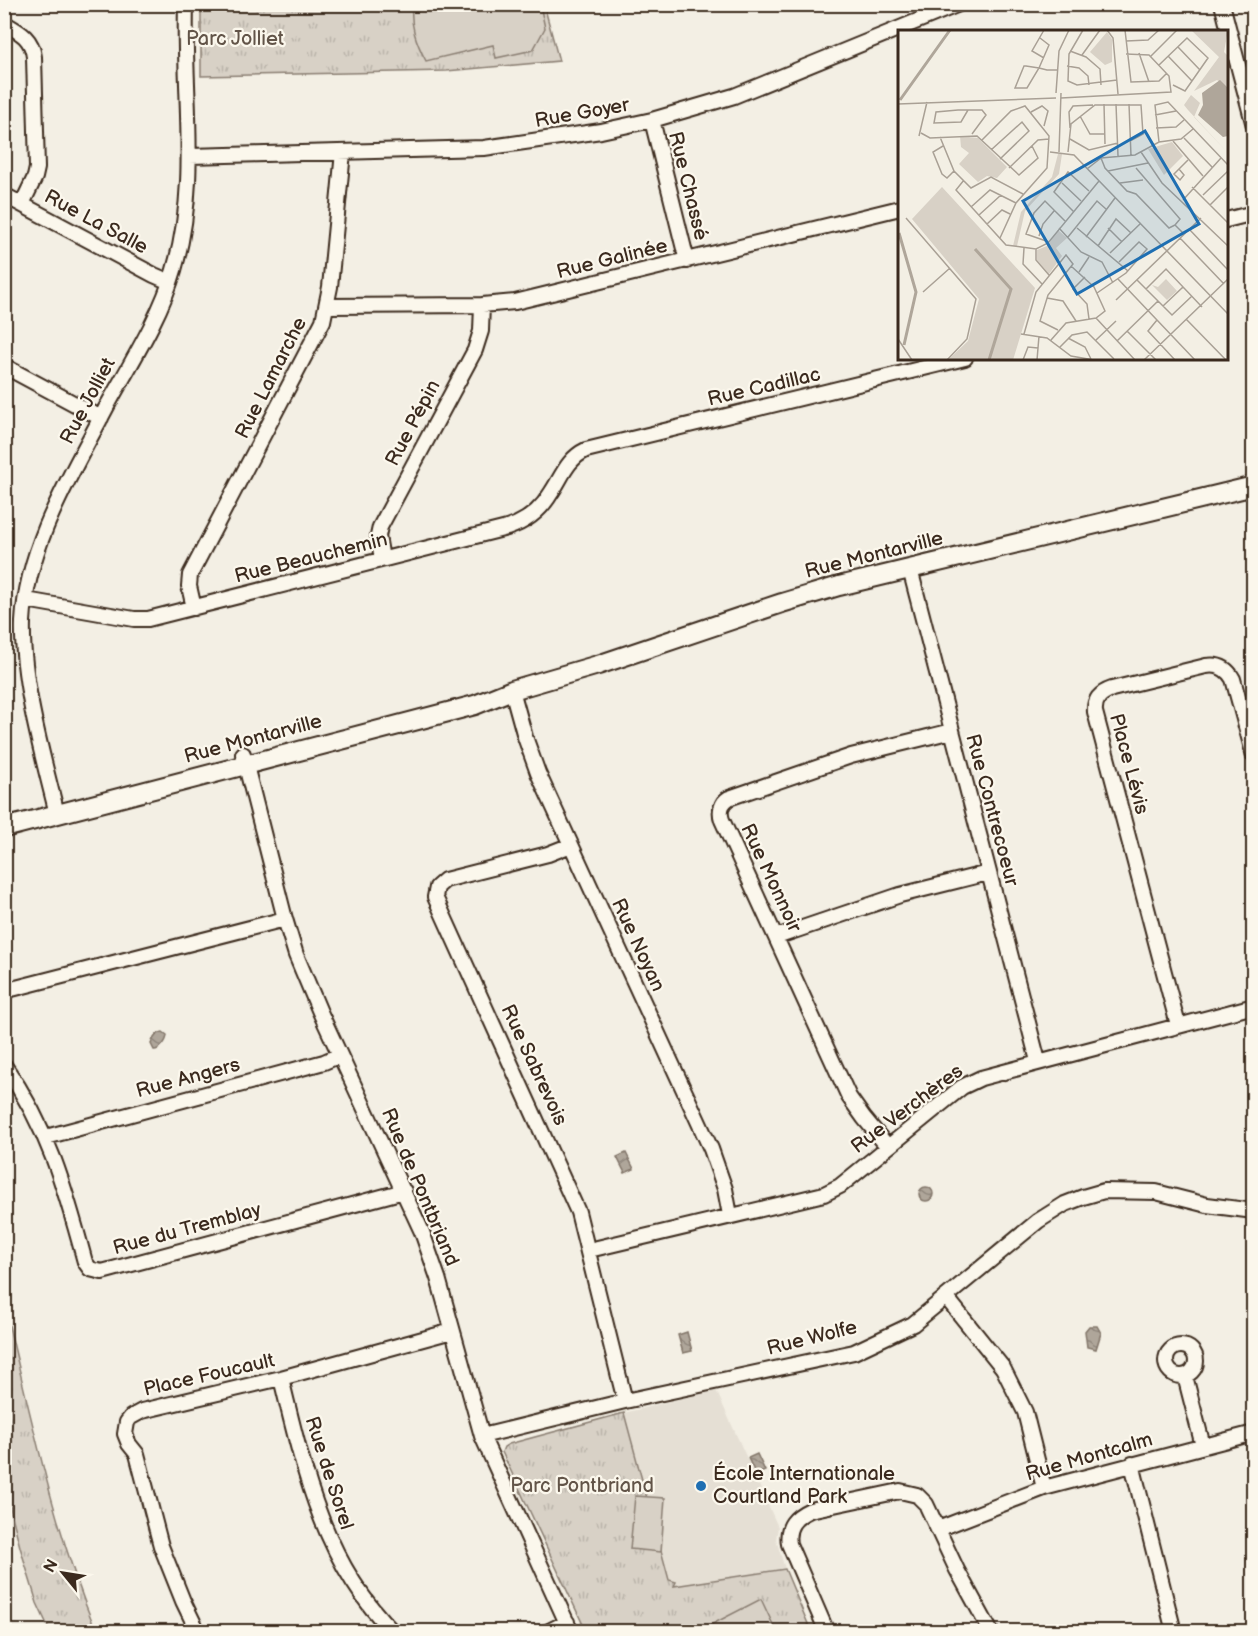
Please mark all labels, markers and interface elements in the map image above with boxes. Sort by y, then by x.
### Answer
park label: Parc Jolliet [186,27,284,51]
inset map [898,30,1228,360]
street label: Rue Goyer [533,93,632,133]
street label: Rue Chassé [663,129,713,243]
street label: Rue La Salle [40,185,152,259]
street label: Rue Galinée [554,234,670,284]
street label: Rue Lamarche [230,313,312,443]
street label: Rue Jolliet [55,354,121,448]
street label: Rue Cadillac [705,362,823,412]
street label: Rue Pépin [380,376,446,470]
street label: Rue Montarville [802,526,946,584]
street label: Rue Beauchemin [232,527,390,589]
street label: Rue Montarville [182,709,325,769]
street label: Place Lévis [1104,711,1154,817]
street label: Rue Contrecoeur [960,731,1024,889]
street label: Rue Monnoir [735,820,807,937]
street label: Rue Noyan [606,895,670,995]
street label: Rue Sabrevois [495,1001,573,1129]
street label: Rue Angers [133,1053,243,1103]
street label: Rue Verchères [846,1059,968,1159]
street label: Rue de Pontbriand [376,1104,464,1270]
street label: Rue du Tremblay [110,1198,264,1260]
street label: Rue Wolfe [764,1315,860,1361]
street label: Place Foucault [141,1348,277,1402]
street label: Rue de Sorel [299,1413,359,1533]
street label: Rue Montcalm [1023,1427,1155,1487]
place label: École Internationale Courtland Park [713,1461,895,1509]
park label: Parc Pontbriand [510,1474,654,1498]
marker: École Internationale Courtland Park [694,1479,708,1493]
north arrow [33,1543,93,1603]
text: N [40,1556,63,1576]

